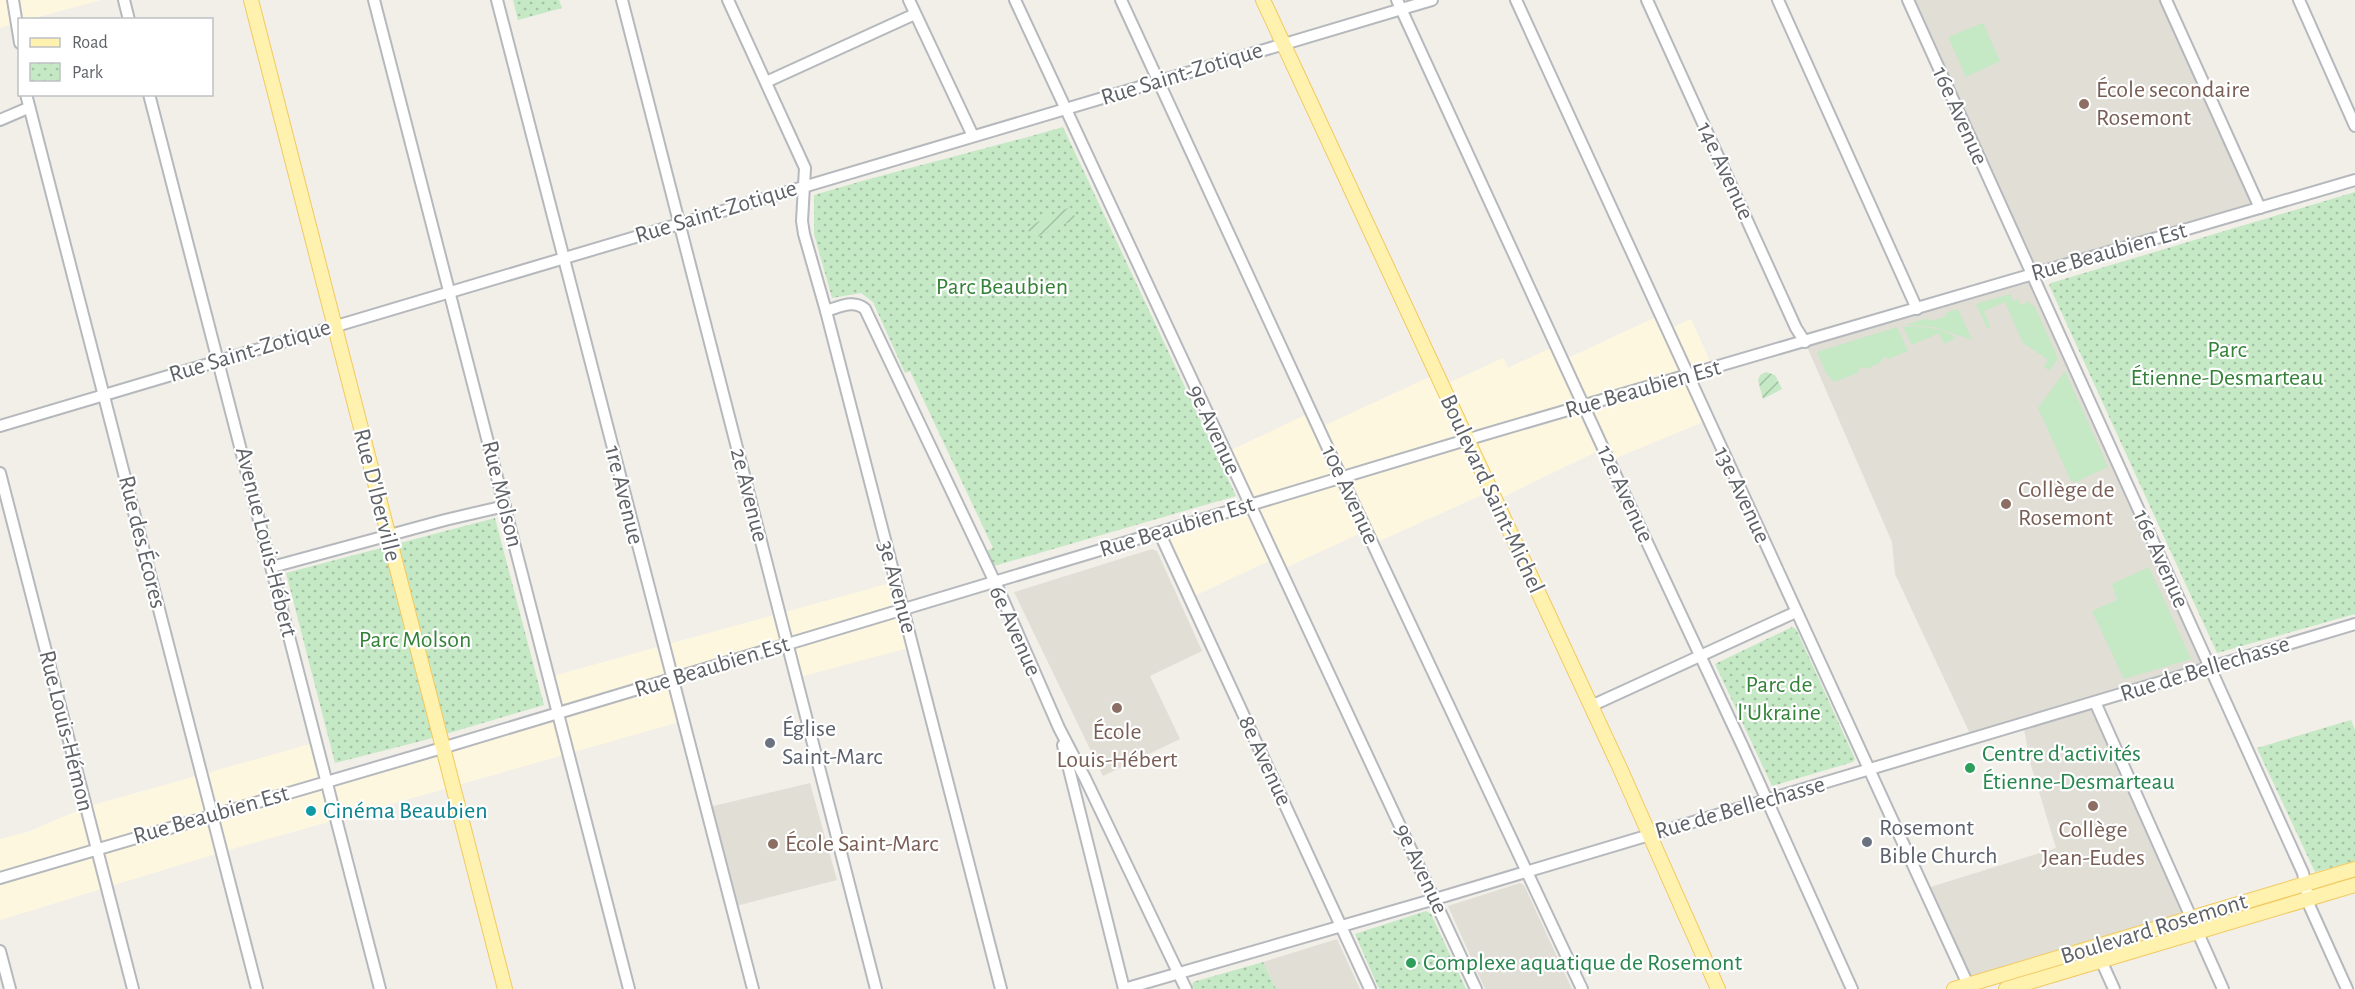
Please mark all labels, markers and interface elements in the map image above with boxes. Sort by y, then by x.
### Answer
legend [18,18,213,96]
text: Road [72,34,108,52]
street label: Rue Saint-Zotique [1098,38,1266,110]
street label: 16e Avenue [1928,63,1992,169]
text: Park [72,64,104,82]
place label: École secondaire Rosemont [2096,76,2250,130]
marker: École secondaire Rosemont [2077,97,2091,111]
street label: 14e Avenue [1692,118,1758,224]
street label: Rue Saint-Zotique [632,176,800,248]
street label: Rue Beaubien Est [2028,218,2190,286]
park label: Parc Beaubien [936,275,1068,299]
street label: Rue Saint-Zotique [166,315,334,387]
park label: Parc Étienne-Desmarteau [2131,338,2323,390]
street label: Rue Beaubien Est [1562,355,1724,423]
street label: 9e Avenue [1183,381,1245,479]
street label: Boulevard Saint-Michel [1435,391,1549,597]
street label: Rue D'Iberville [349,426,405,564]
street label: Rue Molson [477,438,527,550]
street label: 10e Avenue [1317,442,1383,548]
street label: 12e Avenue [1592,442,1658,546]
street label: 1re Avenue [600,443,648,547]
street label: 13e Avenue [1709,443,1775,547]
street label: Avenue Louis-Hébert [231,445,301,640]
street label: 2e Avenue [726,446,772,544]
street label: Rue des Écores [114,473,172,611]
place label: Collège de Rosemont [2018,478,2115,530]
street label: Rue Beaubien Est [1097,492,1258,562]
marker: Collège de Rosemont [1999,497,2013,511]
street label: 16e Avenue [2129,506,2193,612]
street label: 3e Avenue [873,538,921,636]
street label: 6e Avenue [984,582,1046,680]
park label: Parc Molson [359,628,471,652]
street label: Rue Beaubien Est [632,632,793,702]
street label: Rue de Bellechasse [2117,632,2293,706]
street label: Rue Louis-Hémon [34,648,98,814]
park label: Parc de l'Ukraine [1737,673,1821,725]
marker: École Louis-Hébert [1110,701,1124,715]
street label: 8e Avenue [1234,712,1296,810]
place label: Église Saint-Marc [782,715,883,769]
place label: École Louis-Hébert [1057,718,1178,772]
marker: Église Saint-Marc [763,736,777,750]
place label: Centre d'activités Étienne-Desmarteau [1982,742,2175,794]
marker: Centre d'activités Étienne-Desmarteau [1963,761,1977,775]
street label: Rue de Bellechasse [1652,772,1828,844]
street label: Rue Beaubien Est [130,781,292,849]
place label: Cinéma Beaubien [323,799,488,823]
marker: Collège Jean-Eudes [2086,799,2100,813]
marker: Cinéma Beaubien [304,804,318,818]
place label: Rosemont Bible Church [1879,816,1997,868]
place label: Collège Jean-Eudes [2041,818,2145,870]
street label: 9e Avenue [1390,820,1452,918]
place label: École Saint-Marc [785,830,939,856]
marker: Rosemont Bible Church [1860,835,1874,849]
marker: École Saint-Marc [766,837,780,851]
street label: Boulevard Rosemont [2058,889,2250,969]
place label: Complexe aquatique de Rosemont [1423,951,1742,975]
marker: Complexe aquatique de Rosemont [1404,956,1418,970]

